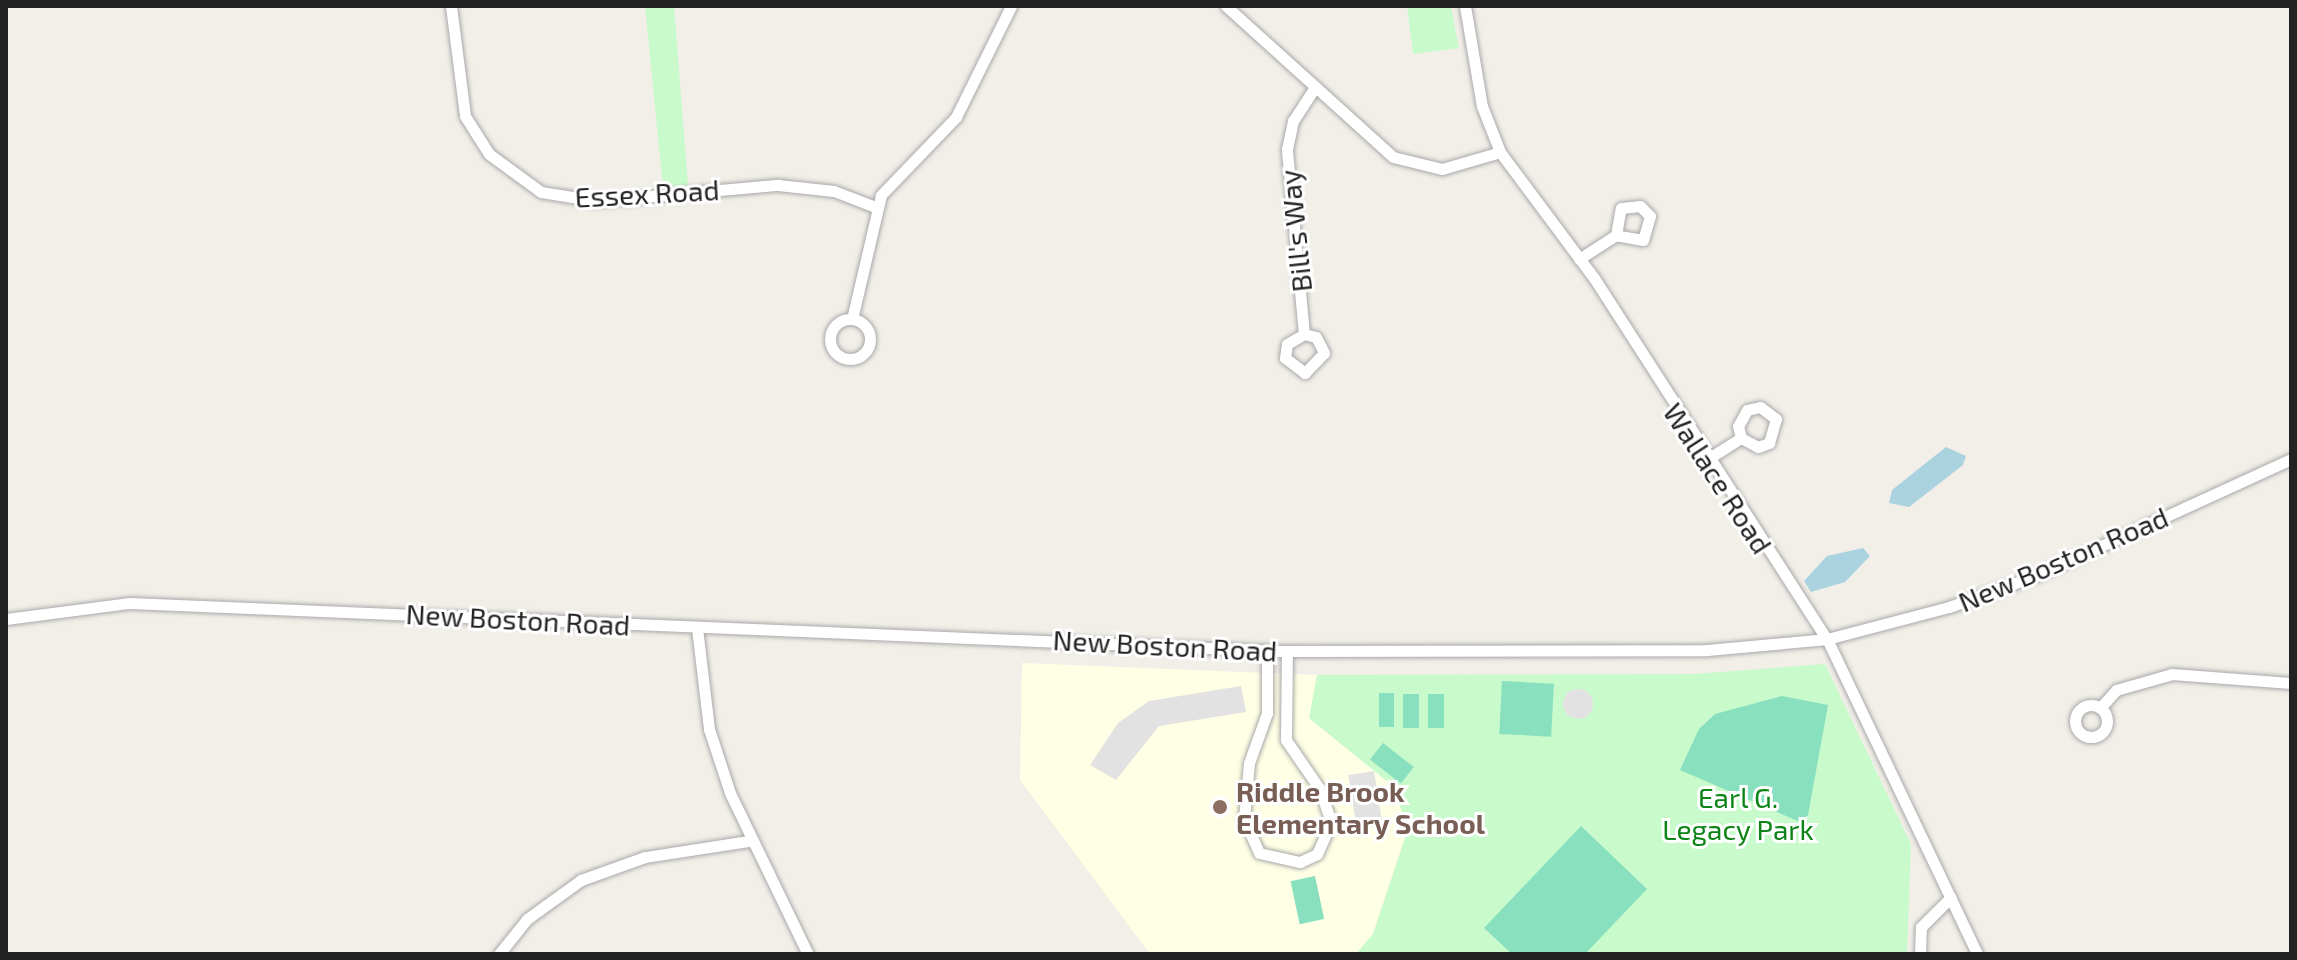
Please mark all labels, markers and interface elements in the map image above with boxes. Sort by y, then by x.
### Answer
street label: Bill's Way [1272,168,1318,294]
street label: Essex Road [574,172,720,214]
street label: Wallace Road [1657,396,1779,560]
street label: New Boston Road [1953,500,2173,618]
street label: New Boston Road [405,596,631,642]
street label: New Boston Road [1052,622,1278,668]
place label: Riddle Brook Elementary School [1236,774,1485,840]
park label: Earl G. Legacy Park [1662,780,1814,846]
marker: Riddle Brook Elementary School [1211,798,1229,816]

